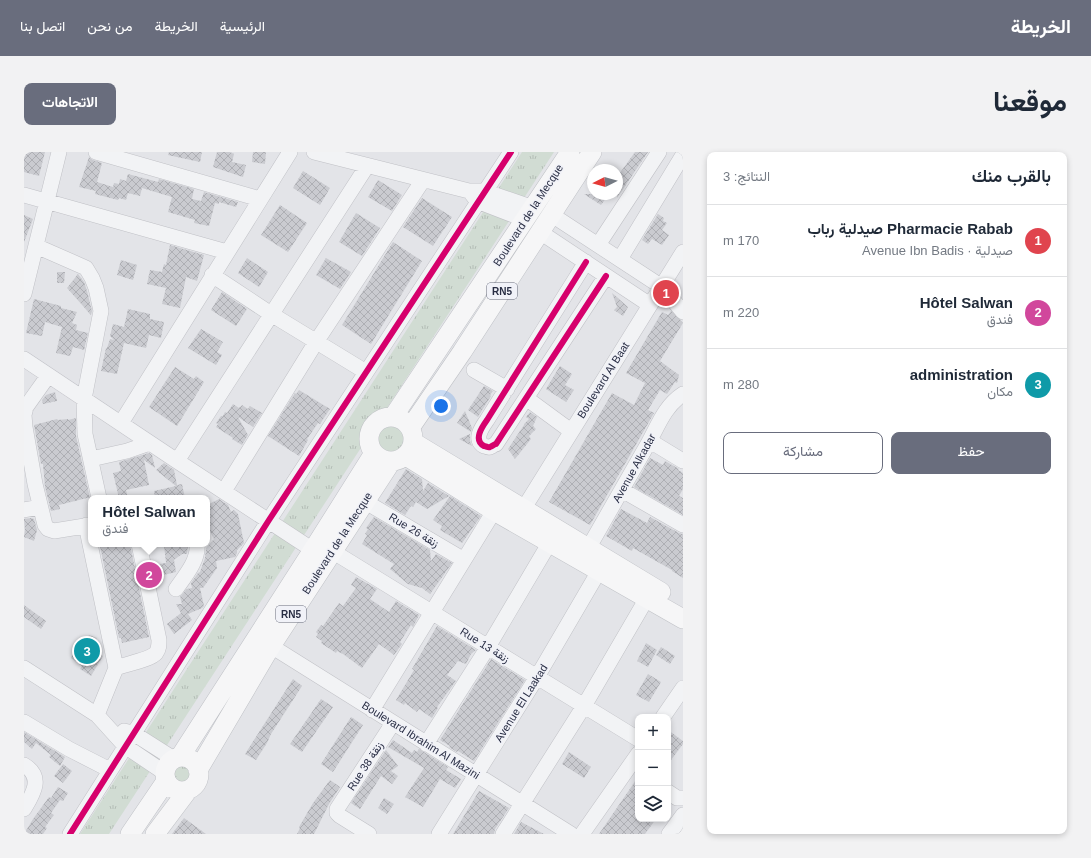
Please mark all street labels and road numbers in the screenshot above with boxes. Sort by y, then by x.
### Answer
street label: Boulevard de la Mecque [491,162,565,268]
road number: RN5 [487,283,517,299]
street label: Boulevard Al Baat [575,340,631,420]
street label: Avenue Alkadar [610,431,658,505]
street label: Boulevard de la Mecque [300,490,374,596]
street label: Rue 26 زنقة [386,510,441,551]
road number: RN5 [276,606,306,622]
street label: Rue 13 زنقة [458,625,512,666]
street label: Avenue El Laakad [492,662,550,744]
street label: Boulevard Ibrahim Al Mazini [360,699,482,781]
street label: Rue 38 زنقة [345,739,386,793]

